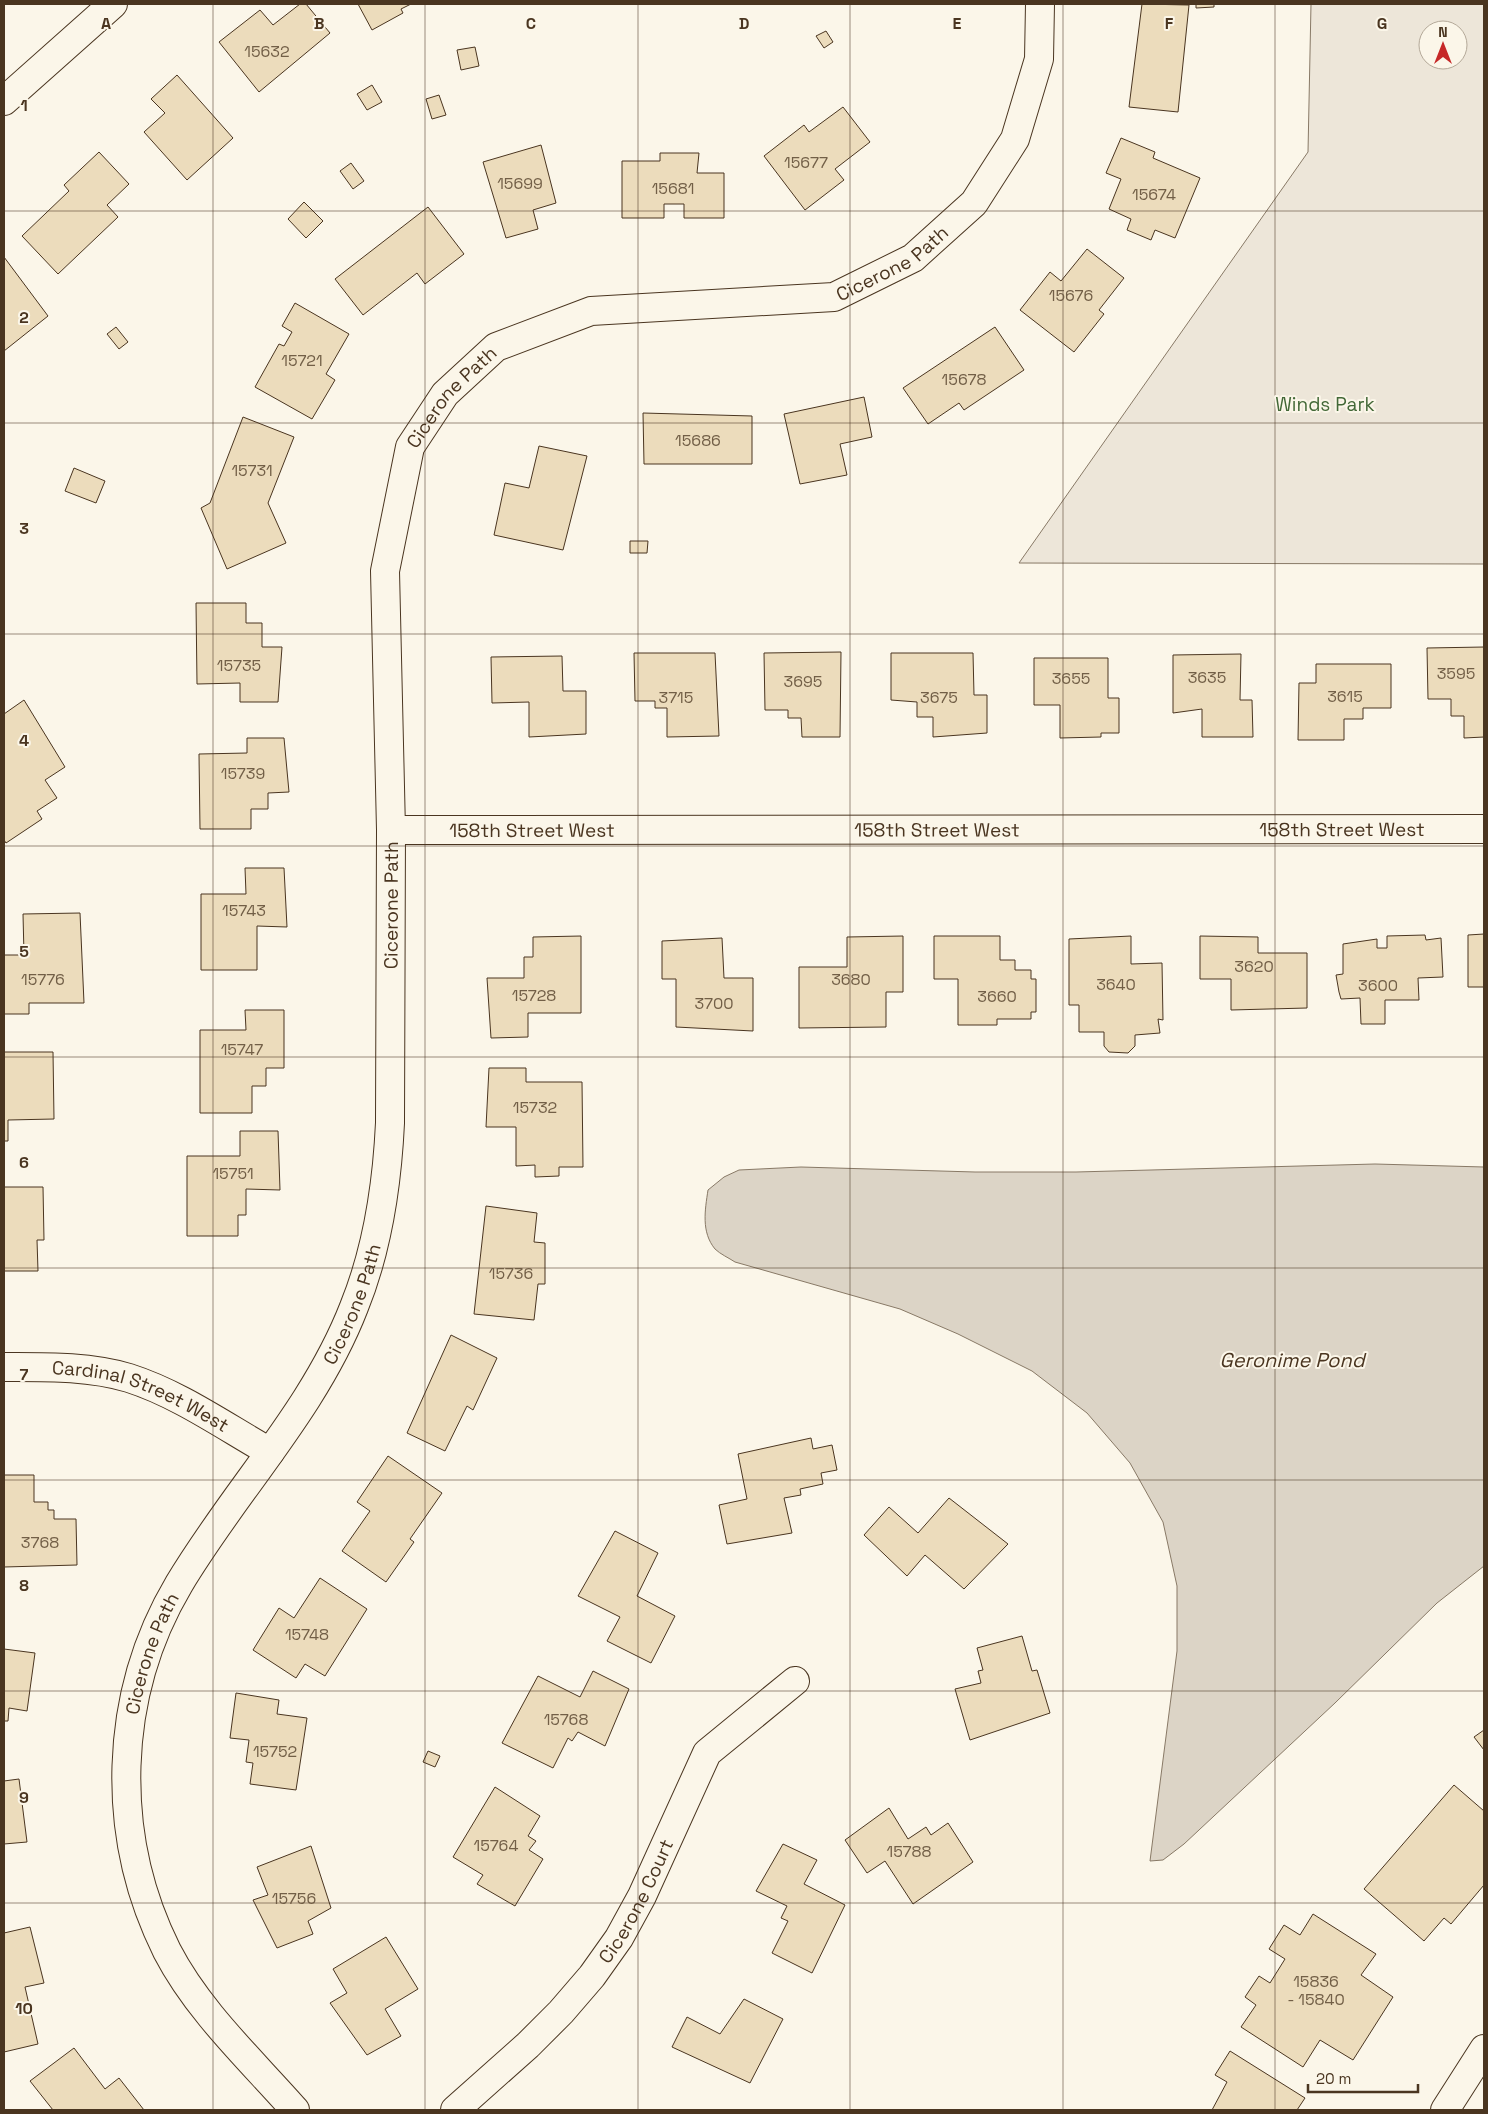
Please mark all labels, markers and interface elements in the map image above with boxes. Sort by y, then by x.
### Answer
text: A [101,13,111,34]
text: B [314,13,324,34]
text: C [526,13,536,34]
text: D [739,13,749,34]
text: E [953,13,962,34]
text: F [1165,13,1174,34]
text: G [1377,13,1387,34]
north arrow [1418,20,1468,70]
text: N [1438,23,1448,41]
house number: 15632 [244,41,290,62]
text: 1 [20,95,28,116]
house number: 15677 [784,152,828,173]
house number: 15699 [497,173,543,194]
house number: 15681 [652,178,694,199]
house number: 15674 [1132,184,1176,205]
street label: Cicerone Path [832,220,953,307]
house number: 15676 [1049,285,1093,306]
text: 2 [19,307,29,328]
street label: Cicerone Path [400,340,502,453]
house number: 15721 [281,350,323,371]
house number: 15678 [942,369,986,390]
park label: Winds Park [1275,392,1375,417]
house number: 15686 [675,430,721,451]
house number: 15731 [231,460,273,481]
text: 3 [19,518,29,539]
house number: 15735 [217,655,261,676]
house number: 3595 [1437,663,1475,684]
house number: 3635 [1188,667,1226,688]
house number: 3655 [1052,668,1090,689]
house number: 3695 [784,671,822,692]
house number: 3615 [1327,686,1363,707]
house number: 3715 [659,687,693,708]
house number: 3675 [920,687,958,708]
text: 4 [19,730,29,751]
house number: 15739 [221,763,265,784]
street label: 158th Street West [449,817,615,842]
street label: 158th Street West [854,817,1020,842]
street label: 158th Street West [1259,817,1425,842]
street label: Cicerone Path [378,841,403,969]
house number: 15743 [222,900,266,921]
text: 5 [19,941,29,962]
house number: 3620 [1234,956,1274,977]
house number: 15776 [21,969,65,990]
house number: 3680 [831,969,871,990]
house number: 3640 [1096,974,1136,995]
house number: 3600 [1358,975,1398,996]
house number: 15728 [512,985,556,1006]
house number: 3660 [977,986,1017,1007]
house number: 3700 [694,993,734,1014]
house number: 15747 [221,1039,263,1060]
house number: 15732 [513,1097,557,1118]
text: 6 [19,1152,29,1173]
house number: 15751 [212,1163,254,1184]
street label: Cicerone Path [317,1241,386,1369]
house number: 15736 [489,1263,533,1284]
water label: Geronime Pond [1219,1347,1367,1373]
street label: Cardinal Street West [51,1355,234,1438]
text: 7 [20,1364,29,1385]
house number: 3768 [21,1532,59,1553]
text: 8 [19,1575,29,1596]
street label: Cicerone Path [119,1588,184,1716]
house number: 15748 [285,1624,329,1645]
house number: 15768 [544,1709,588,1730]
house number: 15752 [253,1741,297,1762]
text: 9 [19,1787,29,1808]
house number: 15764 [474,1835,518,1856]
street label: Cicerone Court [592,1835,679,1968]
house number: 15788 [887,1841,932,1862]
house number: 15756 [272,1888,316,1909]
house number: 15836 - 15840 [1287,1971,1345,2010]
text: 10 [15,1998,33,2019]
scale bar [1308,2062,1418,2094]
text: 20 m [1316,2069,1351,2088]

